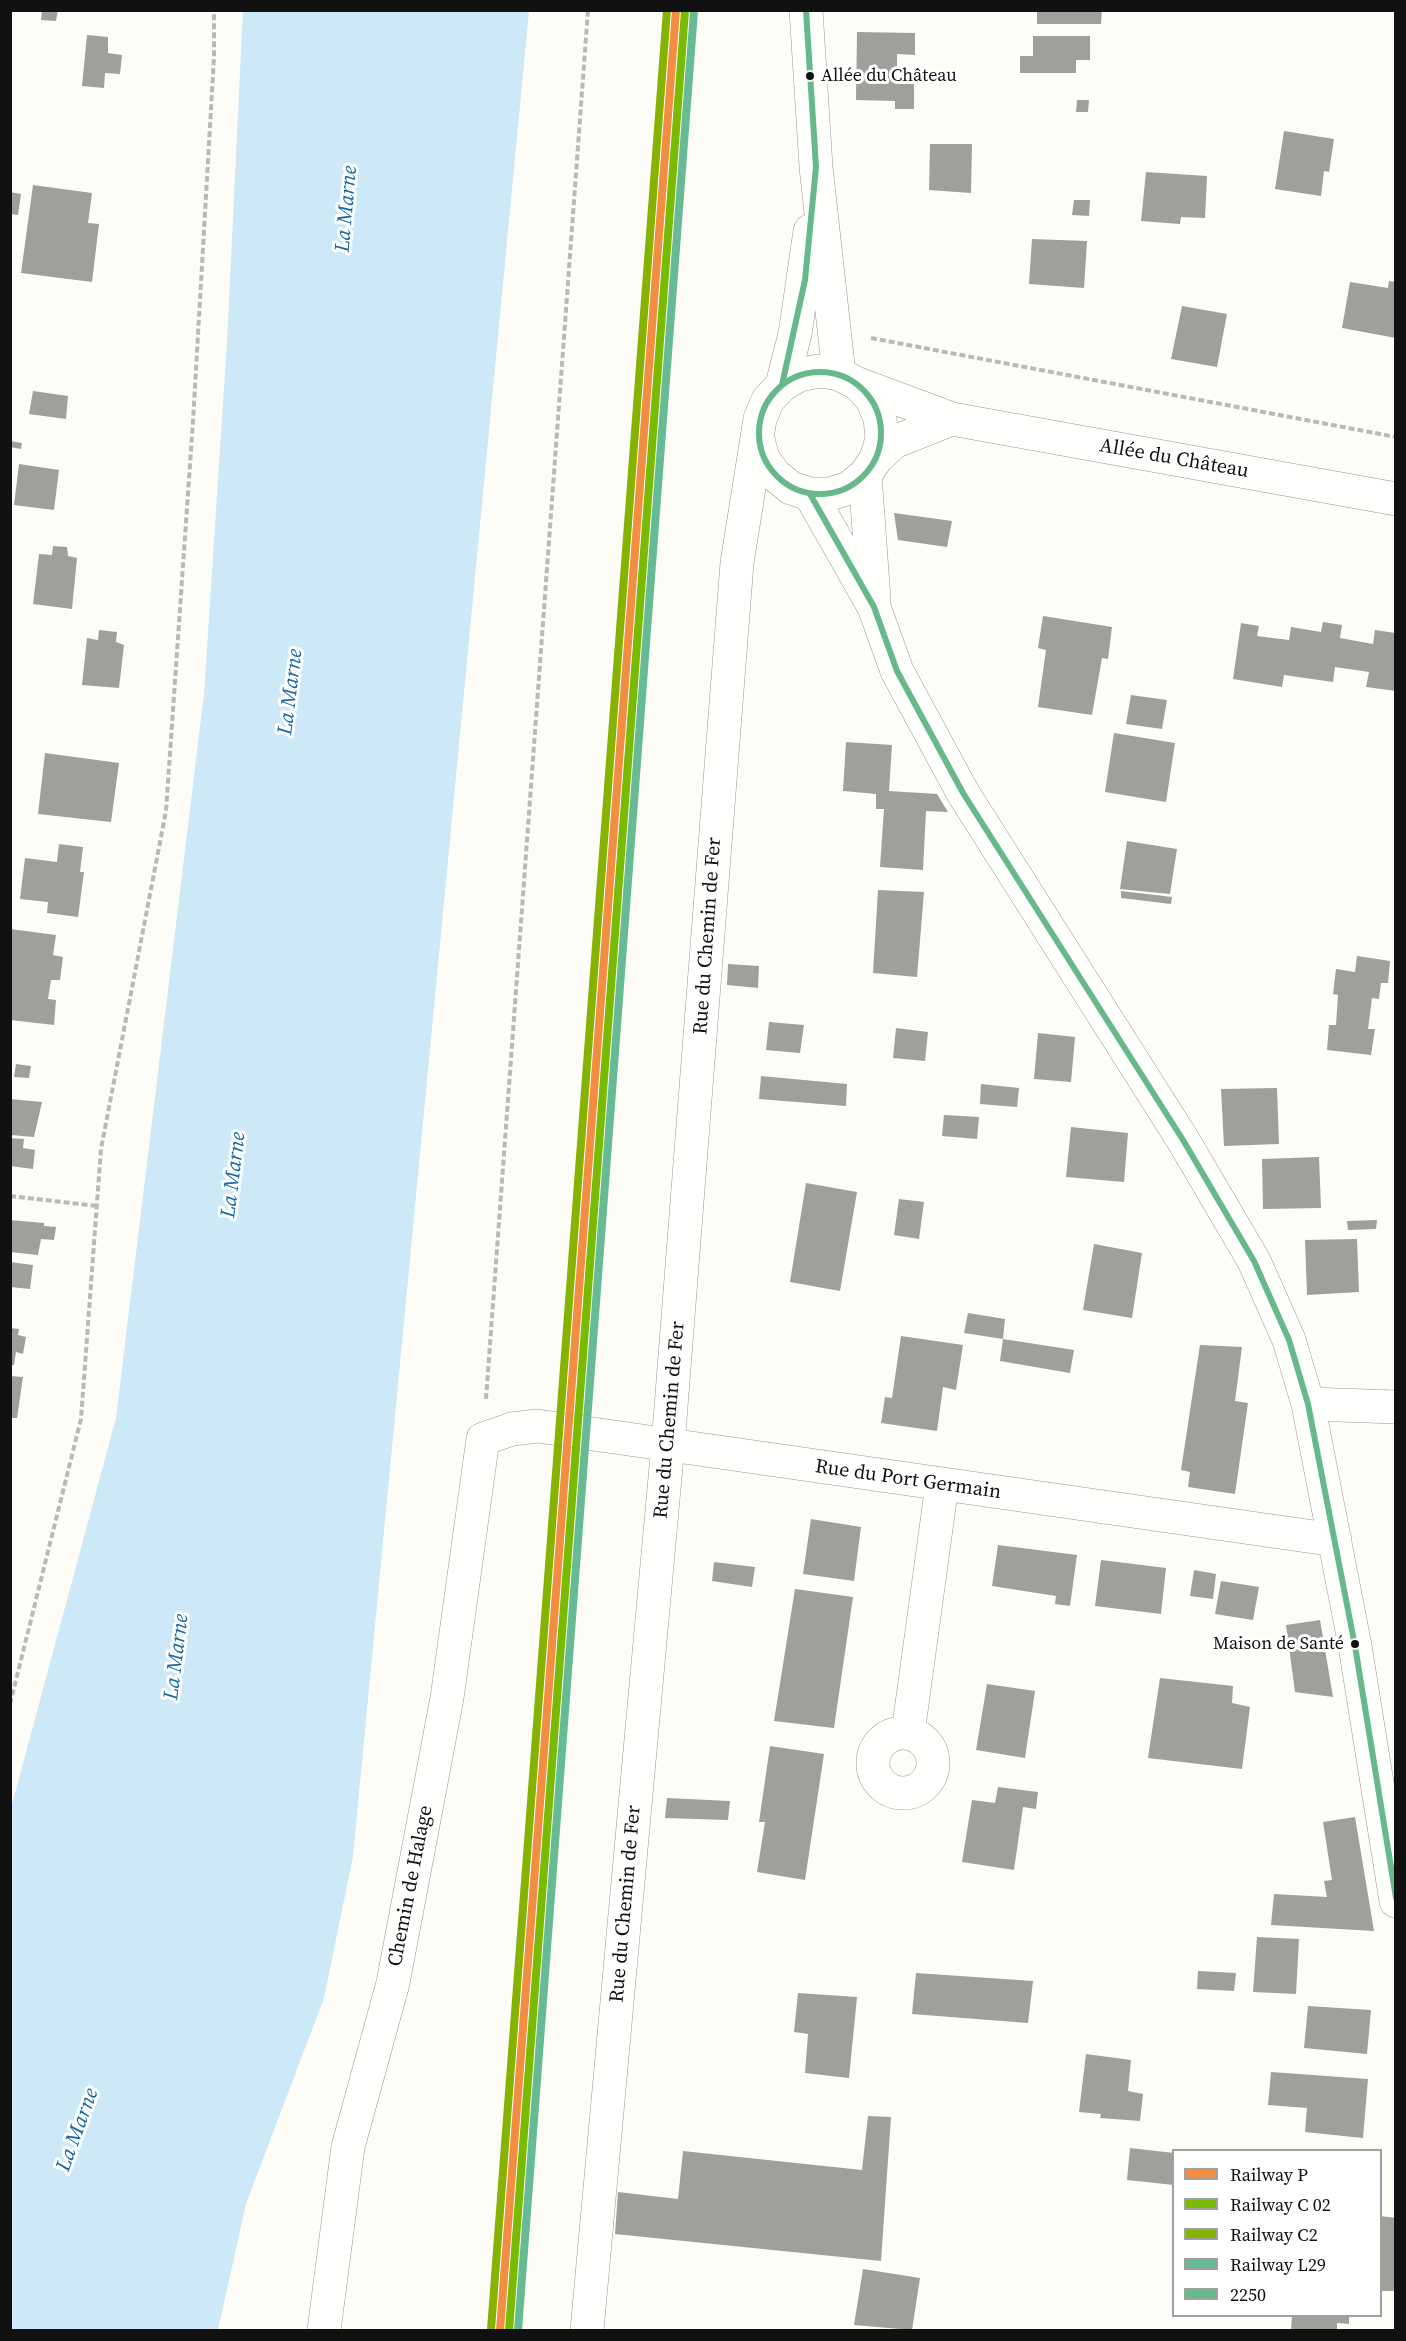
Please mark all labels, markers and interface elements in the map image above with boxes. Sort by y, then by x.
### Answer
place label: Allée du Château [821,65,957,87]
marker: Allée du Château [804,70,816,82]
water label: La Marne [331,165,363,253]
street label: Allée du Château [1098,434,1250,484]
water label: La Marne [273,647,309,737]
street label: Rue du Chemin de Fer [689,837,727,1035]
water label: La Marne [216,1130,252,1220]
street label: Rue du Chemin de Fer [649,1320,691,1520]
street label: Rue du Port Germain [813,1455,1003,1505]
water label: La Marne [159,1612,195,1702]
place label: Maison de Santé [1213,1633,1344,1655]
marker: Maison de Santé [1349,1638,1361,1650]
street label: Chemin de Halage [384,1803,438,1969]
street label: Rue du Chemin de Fer [605,1804,647,2004]
water label: La Marne [51,2085,105,2175]
legend [1172,2149,1382,2317]
text: Railway P [1230,2162,1308,2187]
text: Railway C 02 [1230,2192,1331,2217]
text: Railway C2 [1230,2222,1318,2247]
text: Railway L29 [1230,2252,1326,2277]
text: 2250 [1230,2282,1266,2307]

